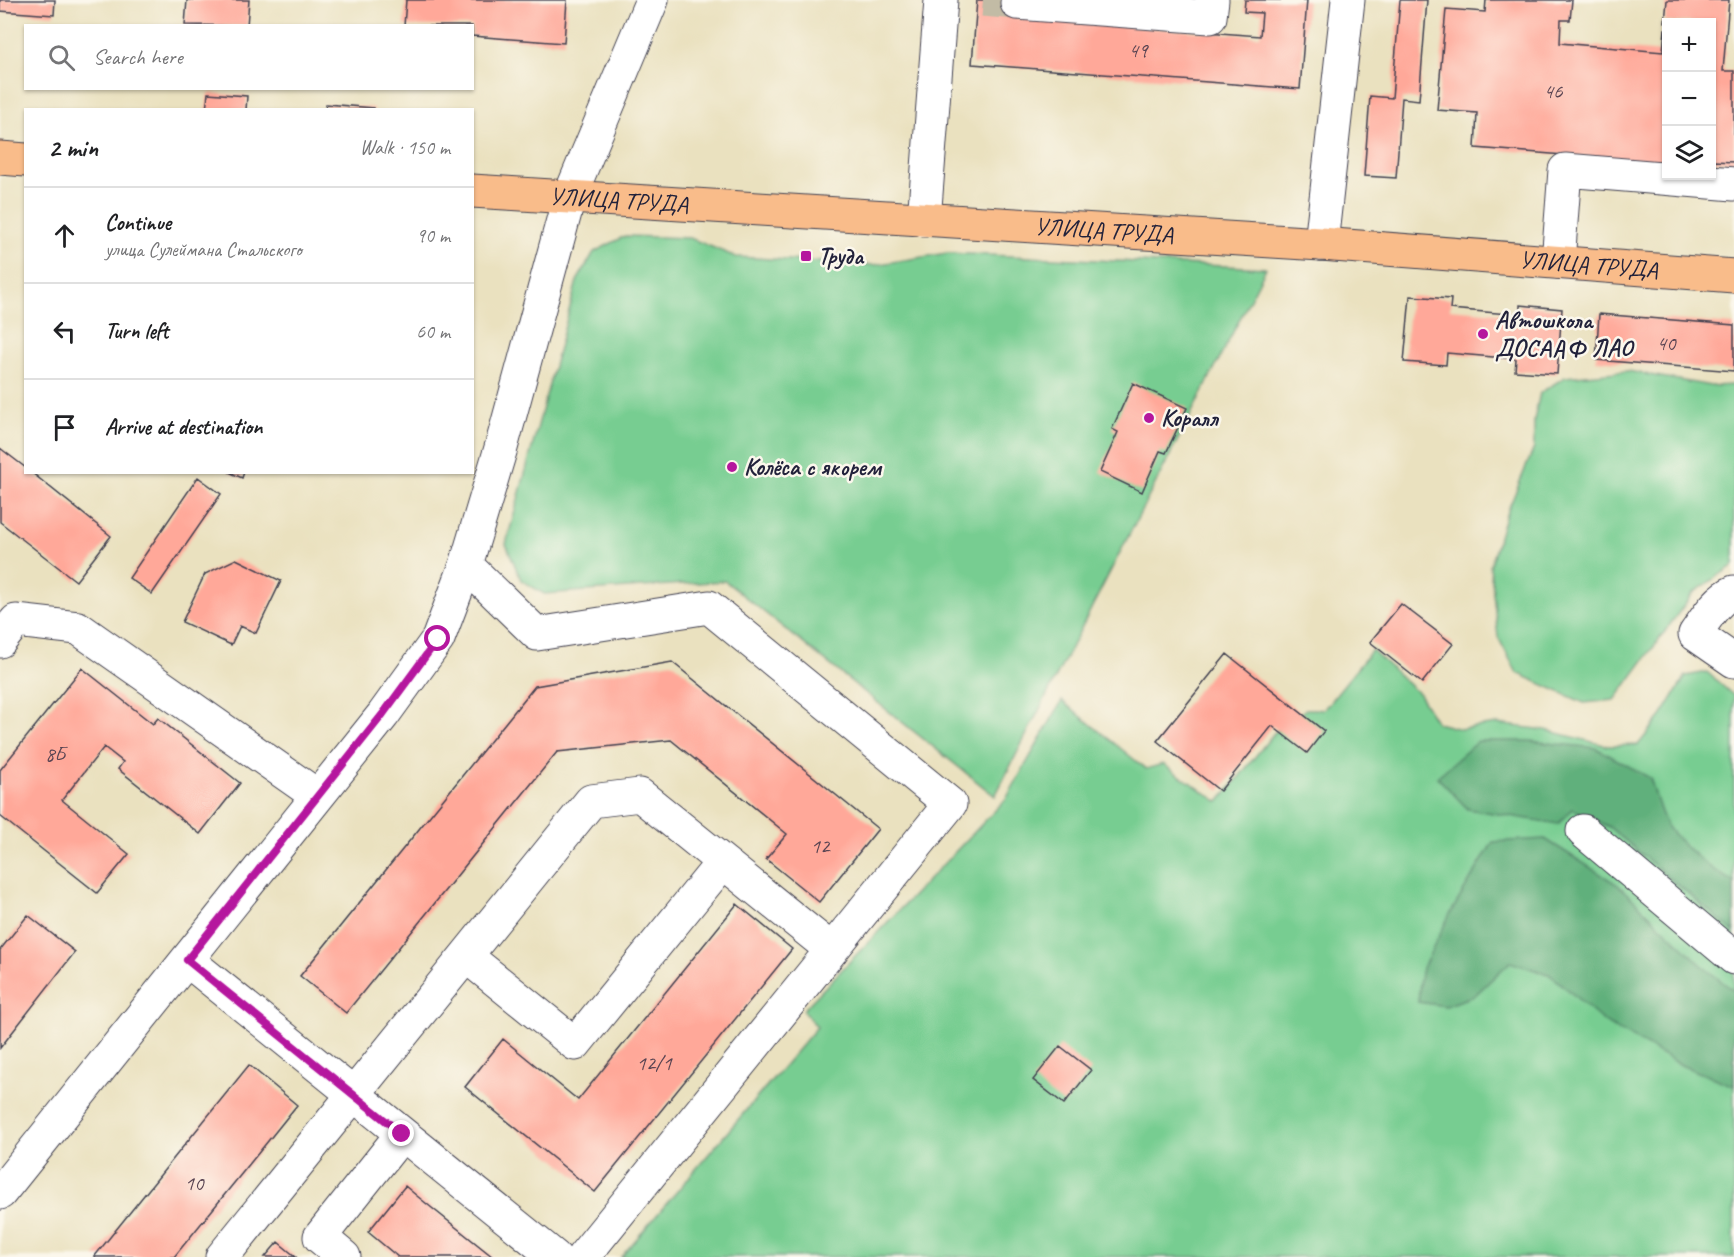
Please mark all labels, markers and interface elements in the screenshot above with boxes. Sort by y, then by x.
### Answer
map controls [1662,18,1716,180]
button: + [1662,18,1716,72]
search box [24,24,474,90]
house number: 49 [1129,37,1149,63]
icon: search [45,41,78,74]
text: Search here [93,43,183,71]
button: − [1662,72,1716,126]
house number: 46 [1544,78,1563,104]
button: layers [1662,126,1716,180]
text: 2 min [48,131,98,164]
text: Walk · 150 m [360,135,450,160]
street label: УЛИЦА ТРУДА [549,181,690,220]
text: Continue [105,209,171,237]
street label: УЛИЦА ТРУДА [1034,211,1175,250]
icon: ahead [48,219,81,252]
text: 90 m [416,223,450,248]
text: улица Сулеймана Стальского [105,237,302,262]
place label: Труда [818,241,865,271]
street label: УЛИЦА ТРУДА [1518,244,1660,285]
marker: Труда [799,249,813,263]
place label: Автошкола ДОСААФ ЛАО [1495,305,1635,363]
icon: left [48,315,81,348]
text: Turn left [105,317,169,345]
text: 60 m [416,319,450,344]
marker: Автошкола ДОСААФ ЛАО [1476,327,1490,341]
house number: 40 [1657,330,1677,356]
place label: Коралл [1161,403,1220,433]
icon: arrive [48,411,81,444]
marker: Коралл [1142,411,1156,425]
text: Arrive at destination [105,413,262,441]
place label: Колёса с якорем [744,452,883,482]
marker: Колёса с якорем [725,460,739,474]
route start [424,625,450,651]
house number: 8Б [45,741,68,767]
house number: 12 [811,833,831,859]
house number: 12/1 [636,1050,673,1076]
route end [388,1120,414,1146]
house number: 10 [185,1170,205,1196]

